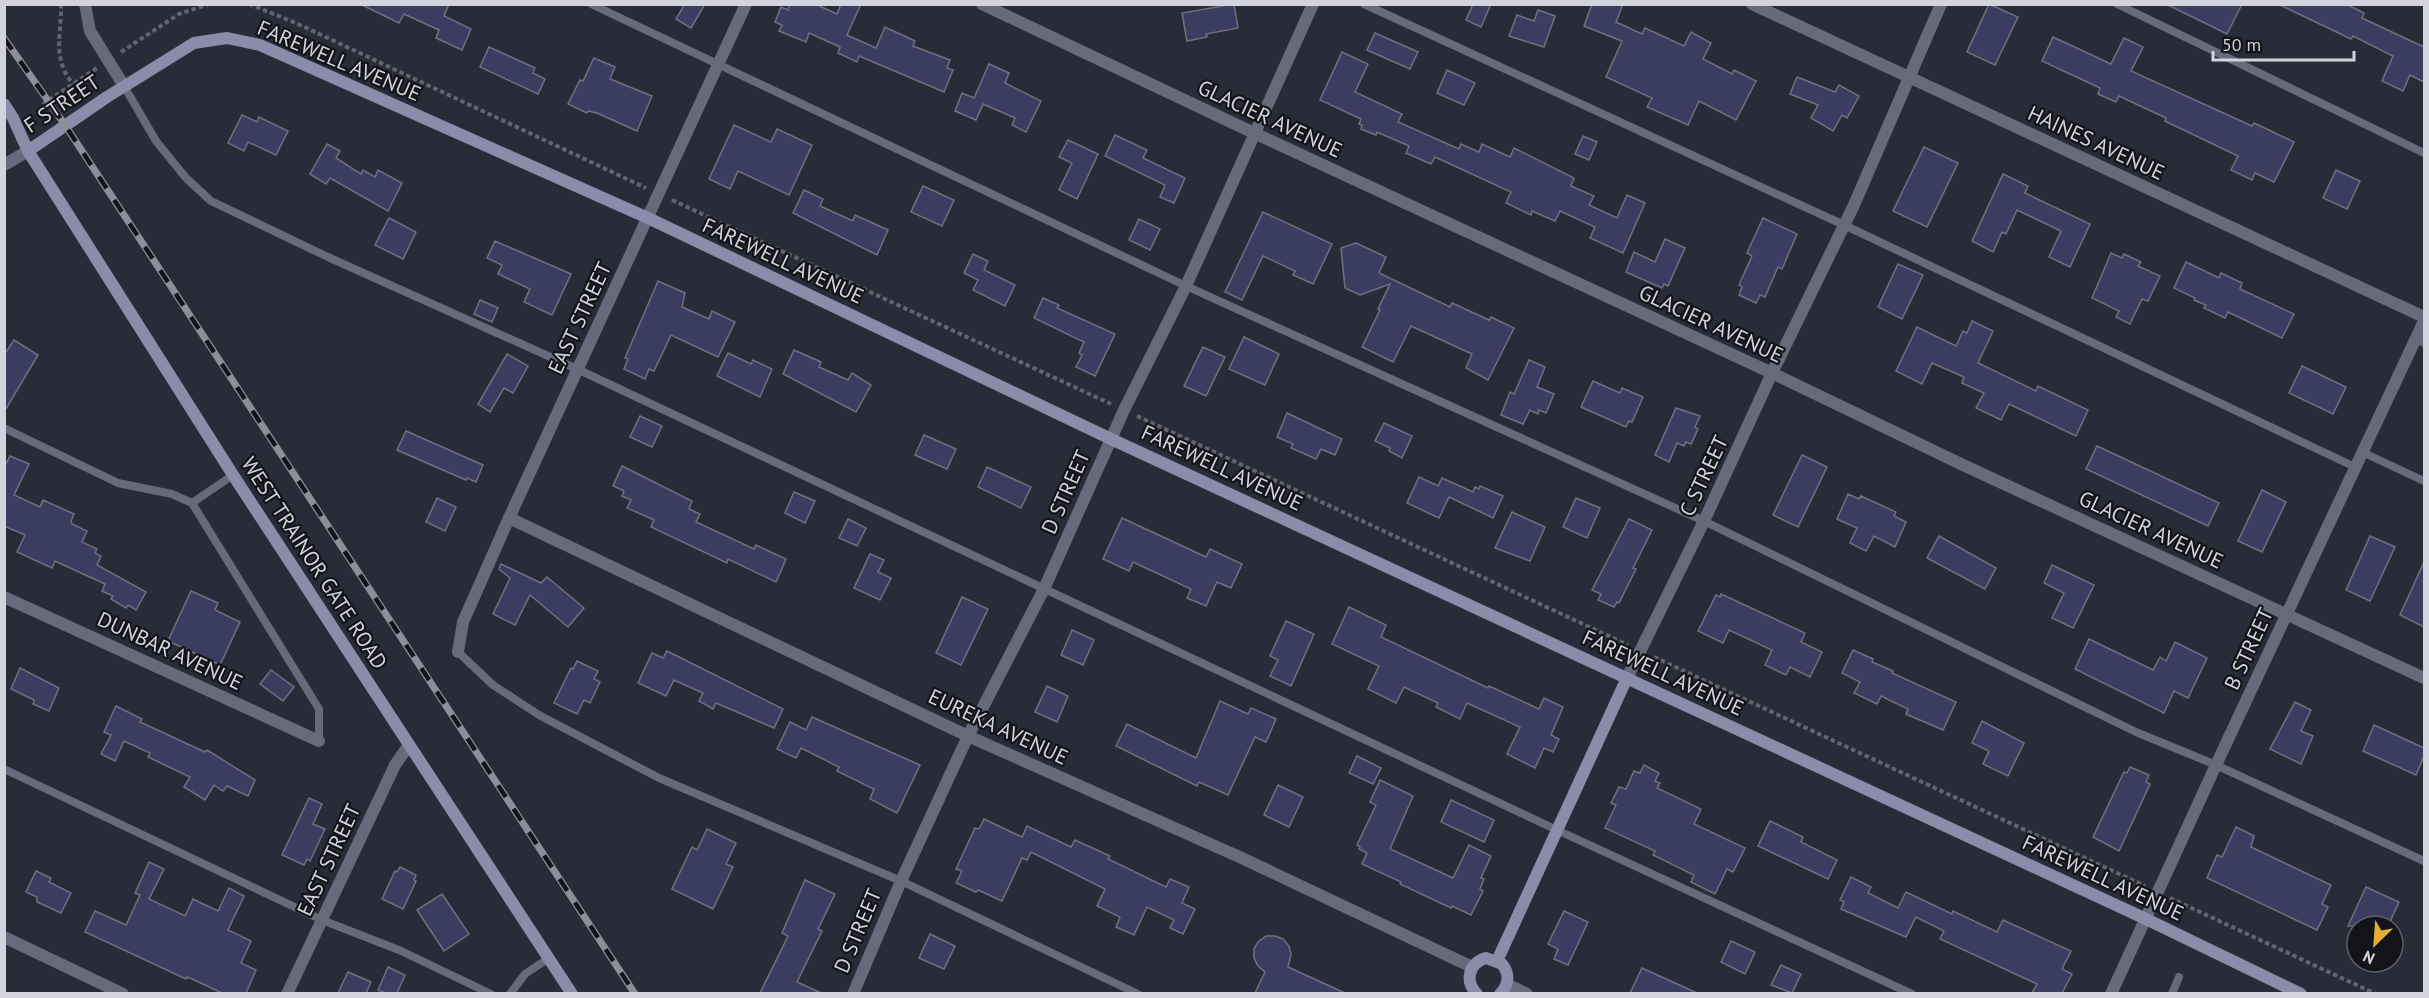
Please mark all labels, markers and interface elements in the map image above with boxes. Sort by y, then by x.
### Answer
street label: FAREWELL AVENUE [253,14,425,107]
scale bar [2213,24,2354,62]
text: 50 m [2222,33,2261,56]
street label: F STREET [19,68,105,139]
street label: GLACIER AVENUE [1194,73,1347,164]
street label: HAINES AVENUE [2024,99,2169,186]
street label: FAREWELL AVENUE [698,211,868,310]
street label: EAST STREET [542,257,617,378]
street label: GLACIER AVENUE [1635,278,1788,369]
street label: FAREWELL AVENUE [1137,418,1307,517]
street label: C STREET [1673,431,1734,521]
street label: D STREET [1035,445,1096,538]
street label: WEST TRAINOR GATE ROAD [236,451,393,674]
street label: GLACIER AVENUE [2075,484,2228,575]
street label: B STREET [2218,603,2279,694]
street label: DUNBAR AVENUE [93,605,247,696]
street label: FAREWELL AVENUE [1578,623,1748,722]
street label: EUREKA AVENUE [924,682,1072,771]
street label: EAST STREET [291,799,366,920]
street label: FAREWELL AVENUE [2018,828,2188,927]
street label: D STREET [828,884,887,977]
north arrow [2345,914,2405,974]
text: N [2360,946,2378,969]

